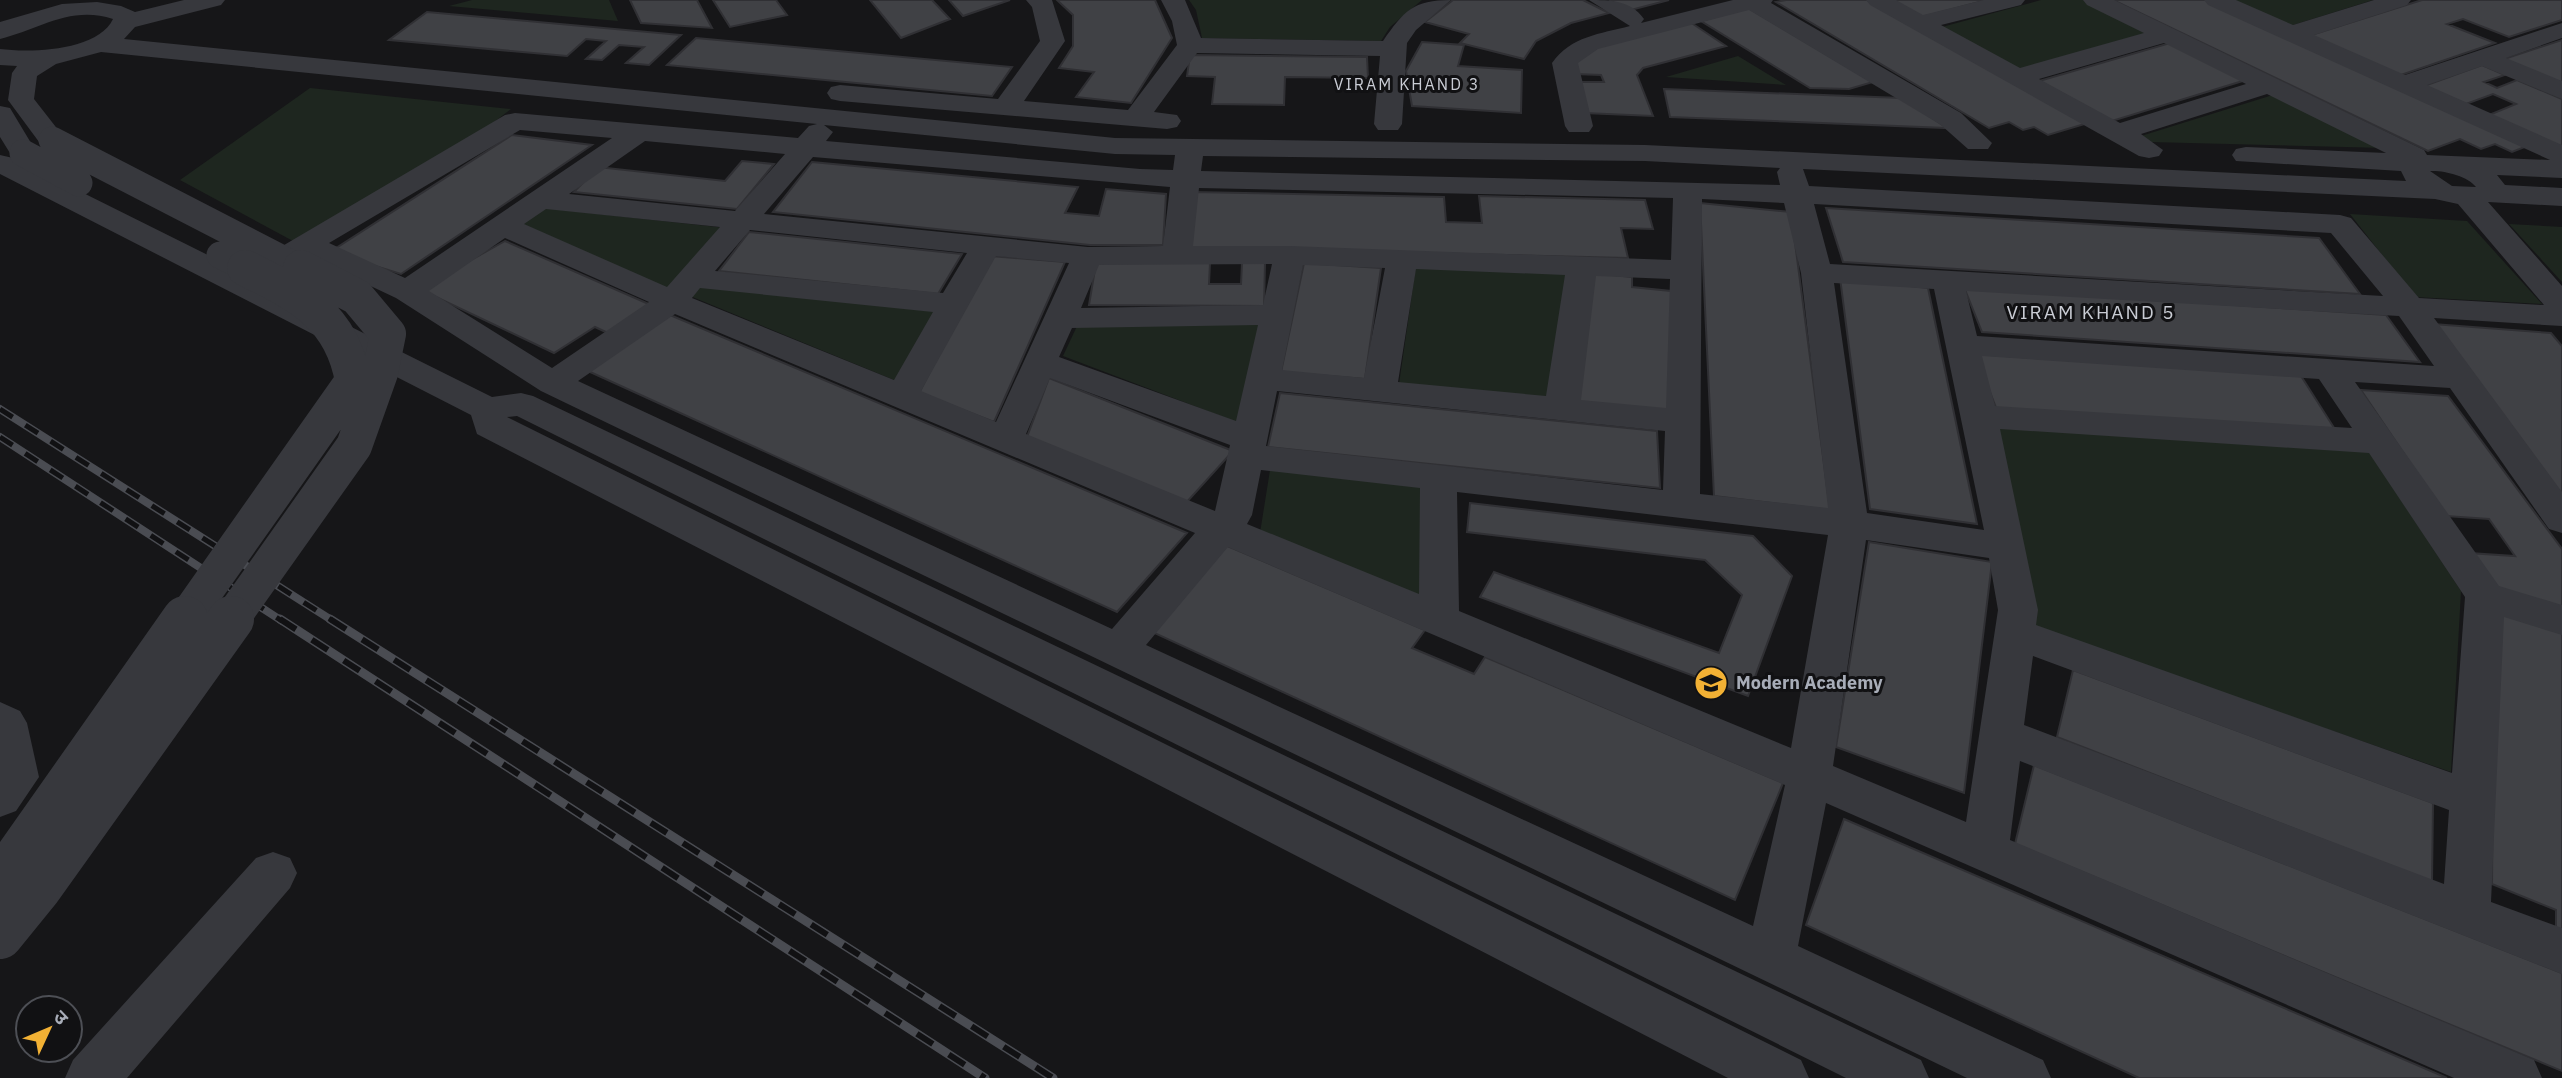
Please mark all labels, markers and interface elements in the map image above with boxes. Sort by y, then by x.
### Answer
district label: VIRAM KHAND 3 [1334,74,1480,94]
district label: VIRAM KHAND 5 [2006,300,2176,324]
school or university icon: Modern Academy [1692,664,1730,702]
place label: Modern Academy [1736,671,1883,694]
north arrow [14,994,84,1064]
text: उ [49,1005,74,1030]

